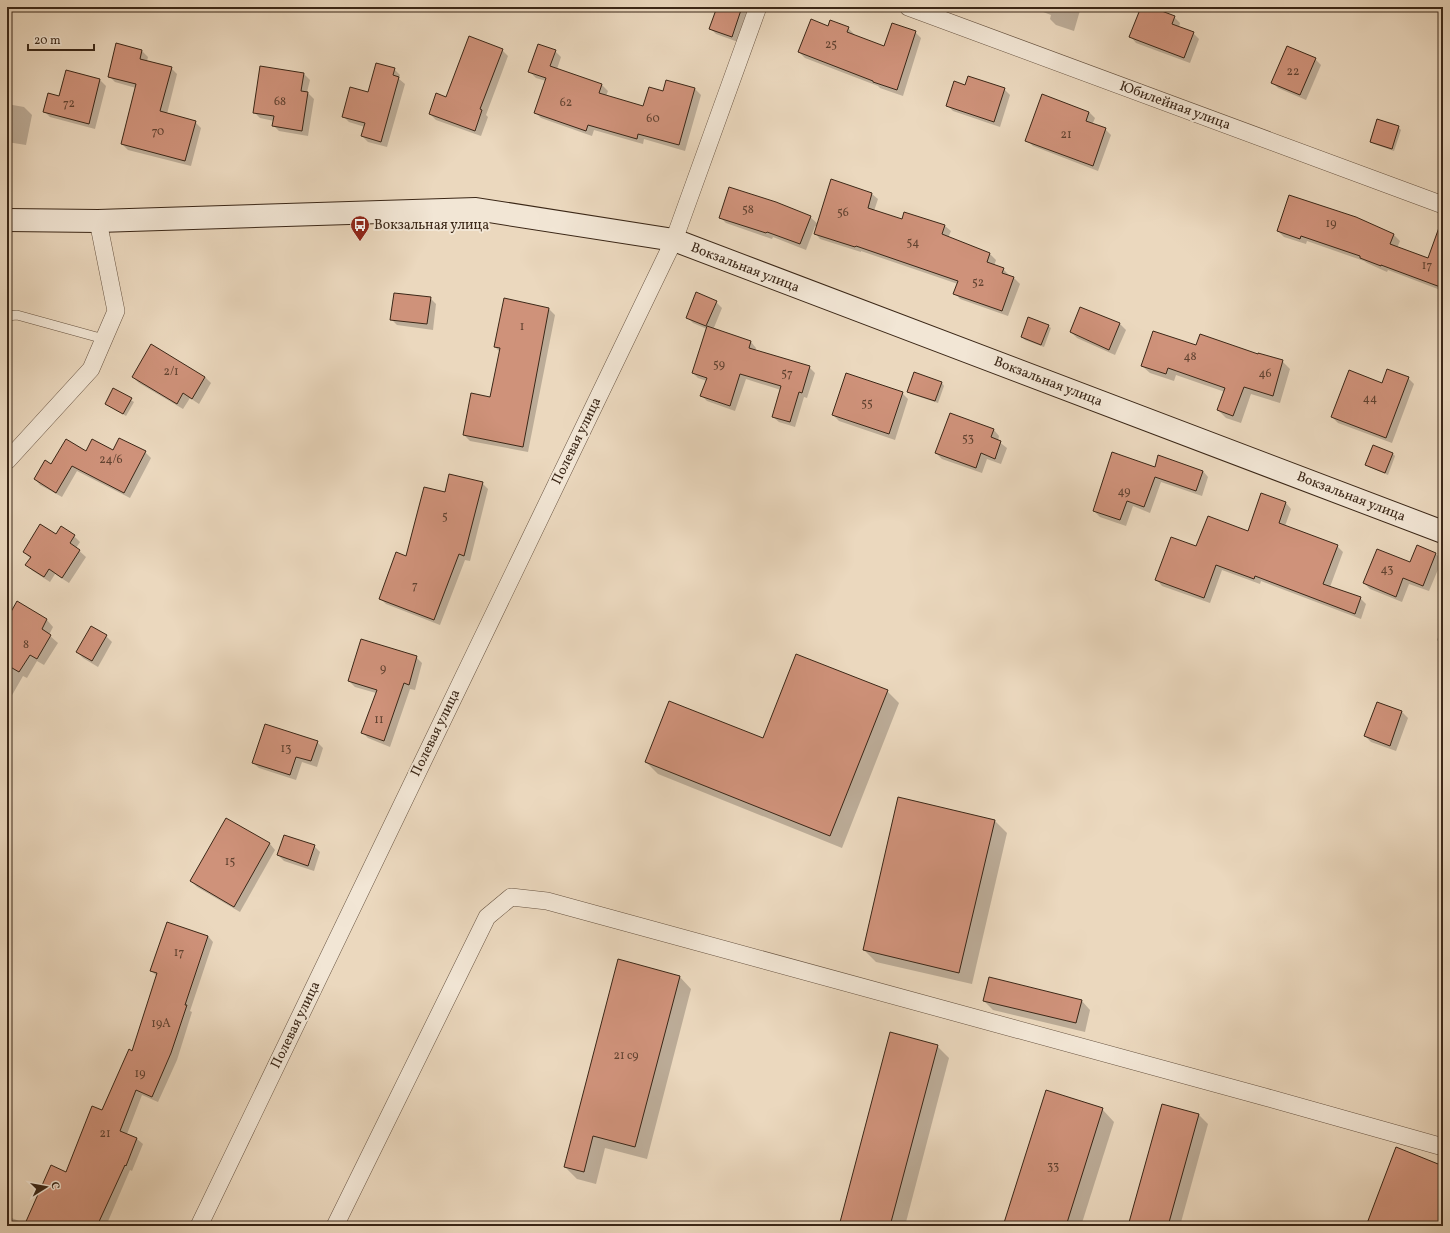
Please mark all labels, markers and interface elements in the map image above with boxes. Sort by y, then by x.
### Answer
scale bar [28,26,94,52]
text: 20 m [34,33,61,49]
house number: 25 [825,37,837,53]
house number: 22 [1287,64,1299,80]
street label: Юбилейная улица [1117,77,1233,135]
house number: 68 [274,94,286,110]
house number: 62 [560,95,572,111]
house number: 72 [63,96,75,112]
house number: 60 [646,111,660,127]
house number: 70 [152,124,164,140]
house number: 21 [1060,127,1072,143]
house number: 58 [742,202,754,218]
house number: 56 [837,205,849,221]
bus stop icon: Вокзальная улица [349,214,371,242]
place label: Вокзальная улица [374,216,489,235]
house number: 19 [1326,216,1336,232]
house number: 54 [907,235,919,251]
street label: Вокзальная улица [688,238,802,298]
house number: 17 [1422,258,1432,274]
house number: 52 [972,275,984,291]
house number: 1 [520,319,524,335]
house number: 48 [1183,349,1197,365]
street label: Вокзальная улица [991,352,1105,412]
house number: 59 [713,357,725,373]
house number: 2/1 [163,364,179,380]
house number: 57 [781,366,793,382]
house number: 46 [1258,366,1272,382]
house number: 44 [1363,391,1377,407]
street label: Полевая улица [548,394,606,488]
house number: 55 [861,396,873,412]
house number: 53 [962,431,974,447]
house number: 24/6 [99,452,123,468]
street label: Вокзальная улица [1294,467,1408,527]
house number: 49 [1117,484,1131,500]
house number: 5 [442,509,448,525]
house number: 43 [1381,562,1393,578]
house number: 7 [412,578,418,594]
house number: 8 [23,637,29,653]
house number: 9 [380,661,386,677]
street label: Полевая улица [407,686,465,780]
house number: 11 [374,712,384,728]
house number: 13 [281,741,291,757]
house number: 15 [225,854,235,870]
house number: 17 [174,945,184,961]
street label: Полевая улица [267,978,325,1072]
house number: 19А [151,1016,171,1032]
house number: 21 с9 [613,1048,639,1064]
house number: 19 [135,1066,145,1082]
house number: 21 [99,1126,111,1142]
house number: 33 [1047,1159,1059,1175]
north arrow [26,1167,66,1207]
text: С [46,1180,62,1190]

